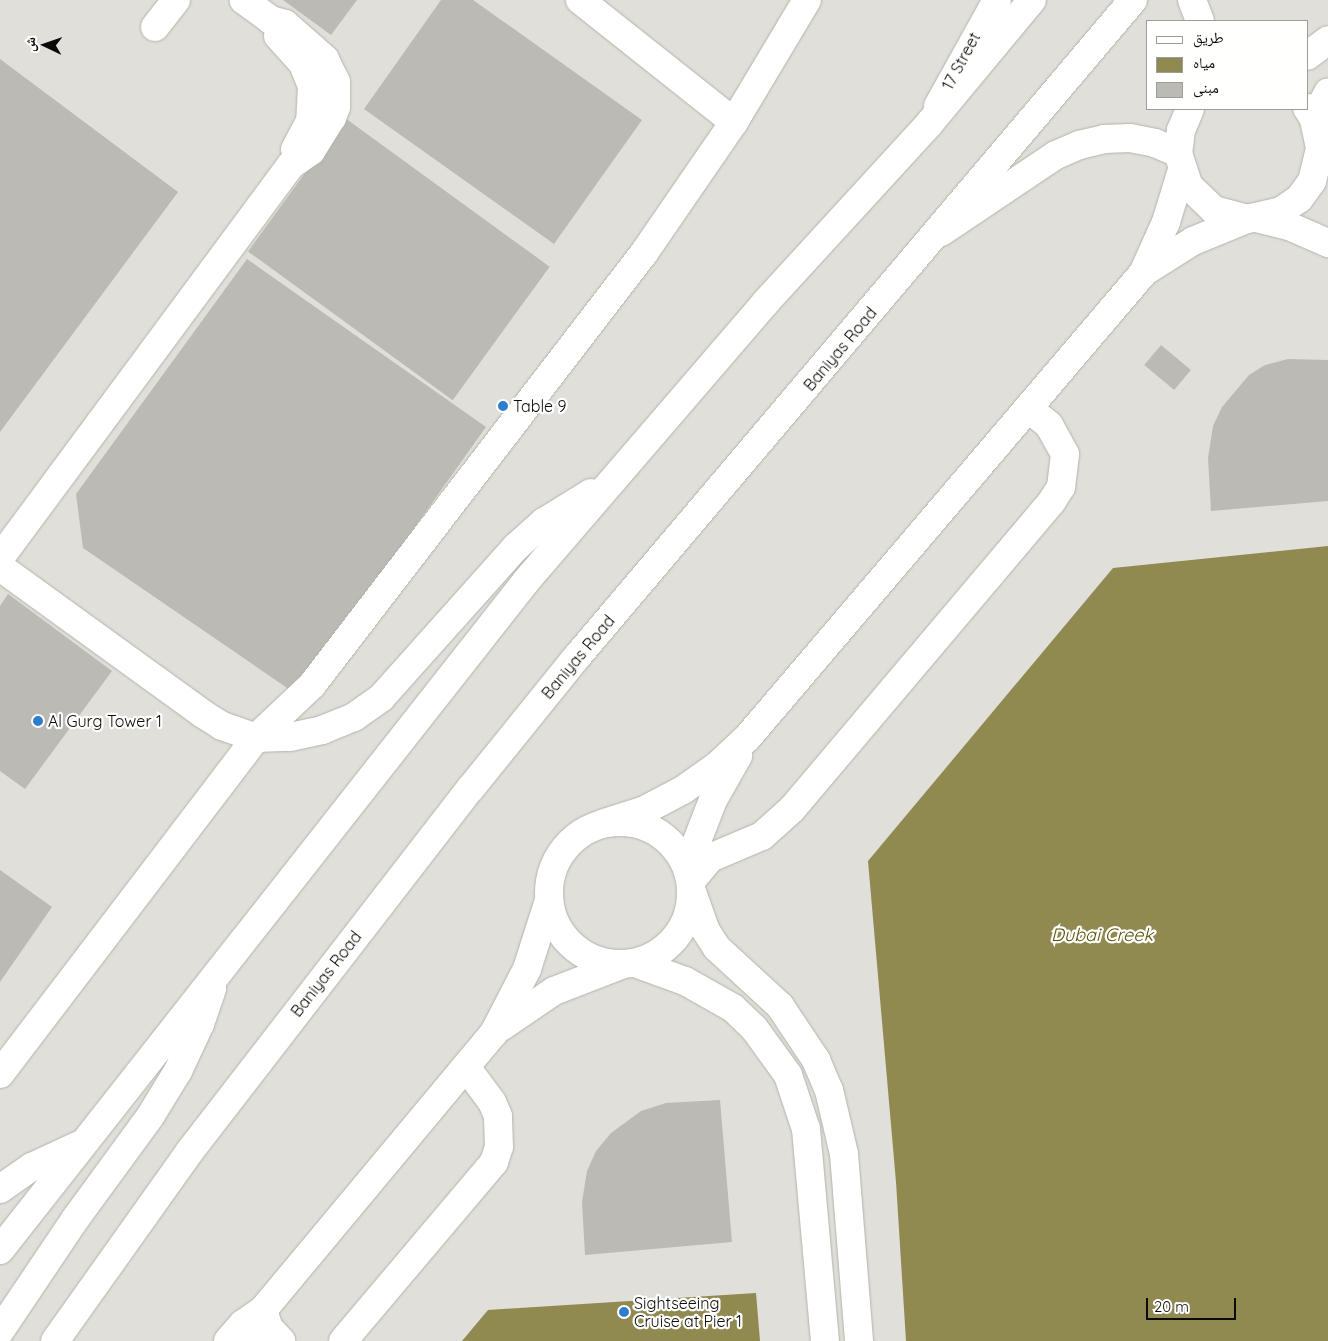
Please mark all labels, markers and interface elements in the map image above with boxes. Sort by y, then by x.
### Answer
north arrow [20,20,70,70]
legend [1146,20,1308,110]
text: طريق [1193,28,1224,47]
street label: 17 Street [938,29,984,93]
text: ش [21,36,39,52]
text: مياه [1193,53,1215,72]
text: مبنى [1193,78,1219,97]
street label: Baniyas Road [799,303,881,395]
place label: Table 9 [513,396,566,416]
marker: Table 9 [497,400,509,412]
street label: Baniyas Road [537,611,619,703]
place label: Al Gurg Tower 1 [48,711,162,731]
marker: Al Gurg Tower 1 [32,715,44,727]
water label: Dubai Creek [1051,924,1153,946]
street label: Baniyas Road [287,927,365,1021]
scale bar [1148,1288,1238,1320]
place label: Sightseeing Cruise at Pier 1 [634,1293,742,1331]
text: 20 m [1154,1297,1189,1316]
marker: Sightseeing Cruise at Pier 1 [618,1306,630,1318]

